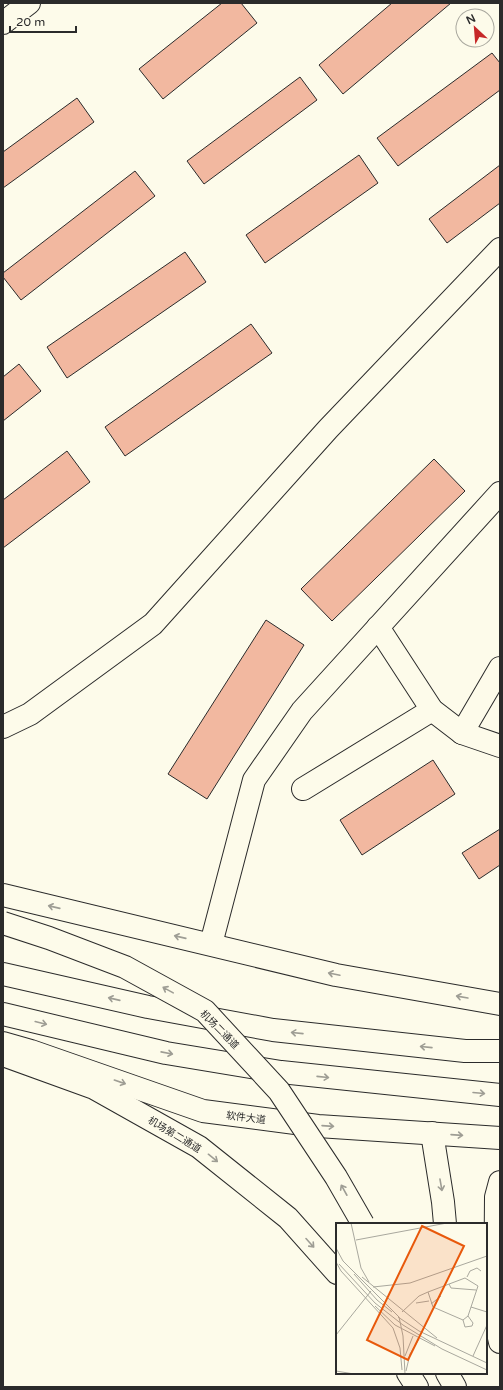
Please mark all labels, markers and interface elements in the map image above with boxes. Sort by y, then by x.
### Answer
scale bar [10,8,76,34]
north arrow [455,8,495,48]
text: N [464,12,478,27]
text: 20 m [16,15,45,29]
one-way arrow [47,902,60,910]
one-way arrow [174,932,187,940]
one-way arrow [327,970,340,978]
one-way arrow [162,986,174,994]
one-way arrow [455,993,468,1001]
one-way arrow [108,995,121,1003]
street label: 机场二通道 [197,1008,241,1052]
one-way arrow [34,1020,47,1027]
one-way arrow [291,1029,304,1036]
one-way arrow [420,1043,433,1051]
one-way arrow [160,1049,173,1057]
one-way arrow [316,1073,329,1081]
one-way arrow [113,1079,126,1086]
one-way arrow [472,1090,485,1097]
street label: 软件大道 [225,1110,266,1126]
street label: 机场第二通道 [146,1114,203,1155]
one-way arrow [321,1123,334,1130]
one-way arrow [450,1131,463,1138]
one-way arrow [207,1154,218,1162]
one-way arrow [437,1178,445,1191]
one-way arrow [339,1184,347,1196]
inset map [336,1223,487,1374]
one-way arrow [306,1238,315,1249]

